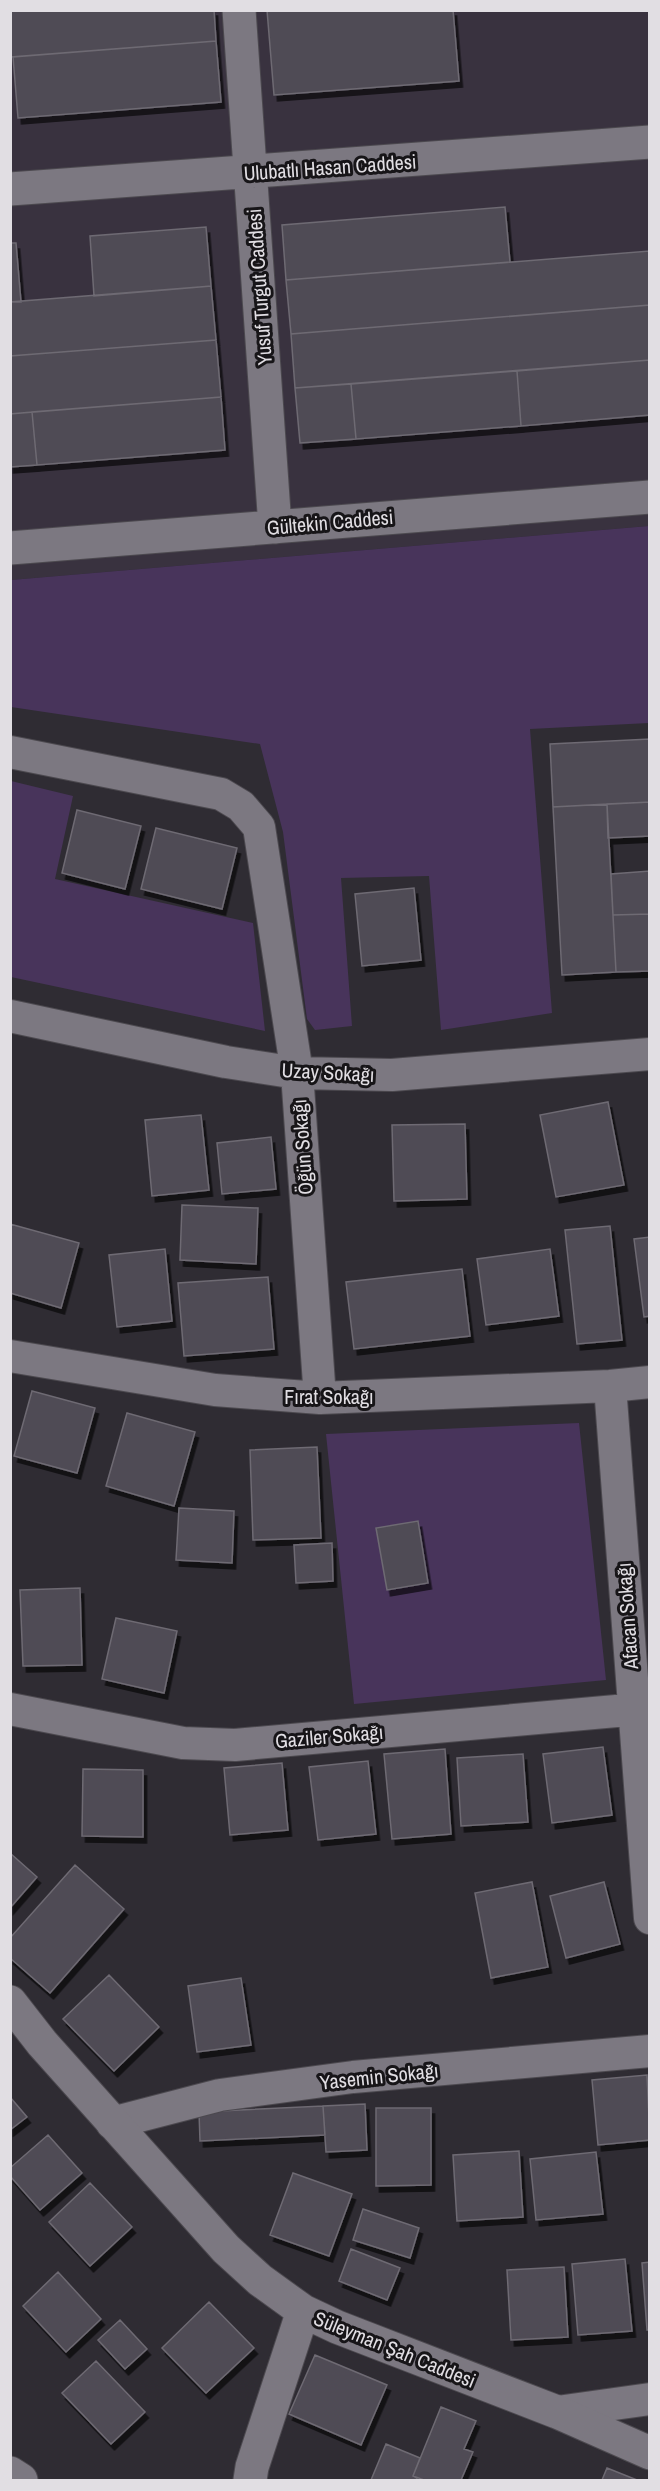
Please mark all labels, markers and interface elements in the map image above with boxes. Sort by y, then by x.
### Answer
street label: Ulubatlı Hasan Caddesi [243,147,417,187]
street label: Yusuf Turgut Caddesi [240,208,278,366]
street label: Gültekin Caddesi [266,503,394,541]
street label: Uzay Sokağı [281,1056,375,1088]
street label: Öğün Sokağı [285,1098,319,1196]
street label: Fırat Sokağı [284,1383,374,1410]
street label: Afacan Sokağı [610,1562,644,1671]
street label: Gaziler Sokağı [274,1718,384,1754]
street label: Yasemin Sokağı [318,2056,440,2096]
street label: Süleyman Şah Caddesi [310,2304,480,2394]

